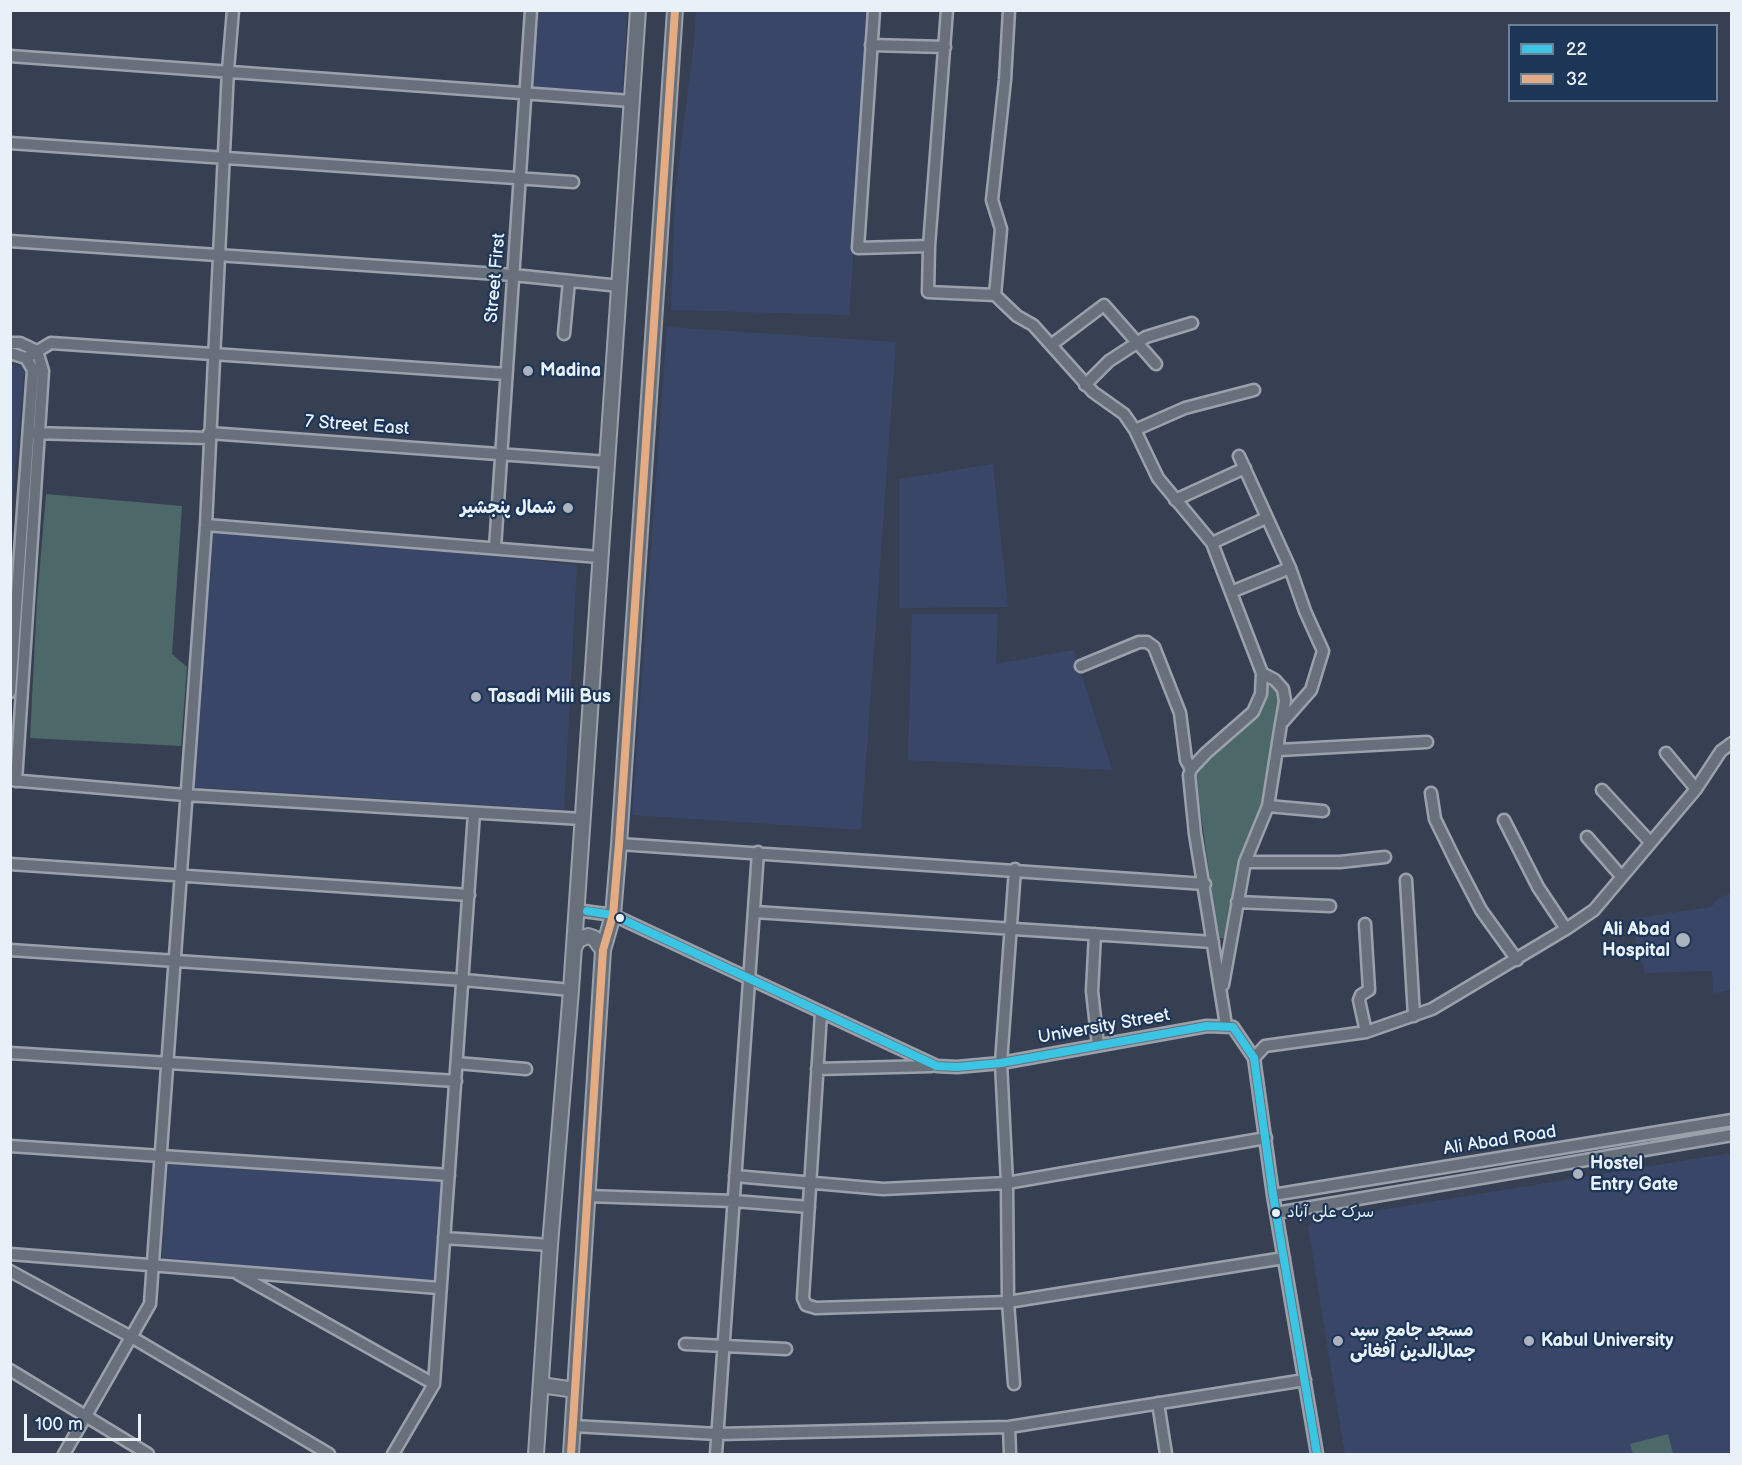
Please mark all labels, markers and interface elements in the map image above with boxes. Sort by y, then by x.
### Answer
legend [1508,24,1718,102]
text: 22 [1566,39,1587,60]
text: 32 [1566,69,1588,90]
street label: Street First [481,232,511,324]
place label: Madina [540,360,601,382]
marker: Madina [521,364,535,378]
street label: 7 Street East [304,412,410,440]
place label: شمال پنجشیر [461,497,556,519]
marker: شمال پنجشیر [561,501,575,515]
place label: Tasadi Mili Bus [488,686,611,708]
marker: Tasadi Mili Bus [469,690,483,704]
unlabelled marker [614,912,626,924]
place label: Ali Abad Hospital [1602,919,1670,962]
marker: Ali Abad Hospital [1674,931,1692,949]
street label: University Street [1036,1005,1172,1049]
street label: Ali Abad Road [1442,1121,1558,1161]
place label: Hostel Entry Gate [1590,1153,1678,1196]
marker: Hostel Entry Gate [1571,1167,1585,1181]
place label: سرک علی آباد [1287,1203,1374,1223]
marker: سرک علی آباد [1270,1207,1282,1219]
place label: مسجد جامع سید جمال‌الدین افغانی [1350,1320,1476,1362]
place label: Kabul University [1541,1330,1673,1352]
marker: مسجد جامع سید جمال‌الدین افغانی [1331,1334,1345,1348]
marker: Kabul University [1522,1334,1536,1348]
scale bar [27,1402,144,1440]
text: 100 m [35,1414,83,1435]

